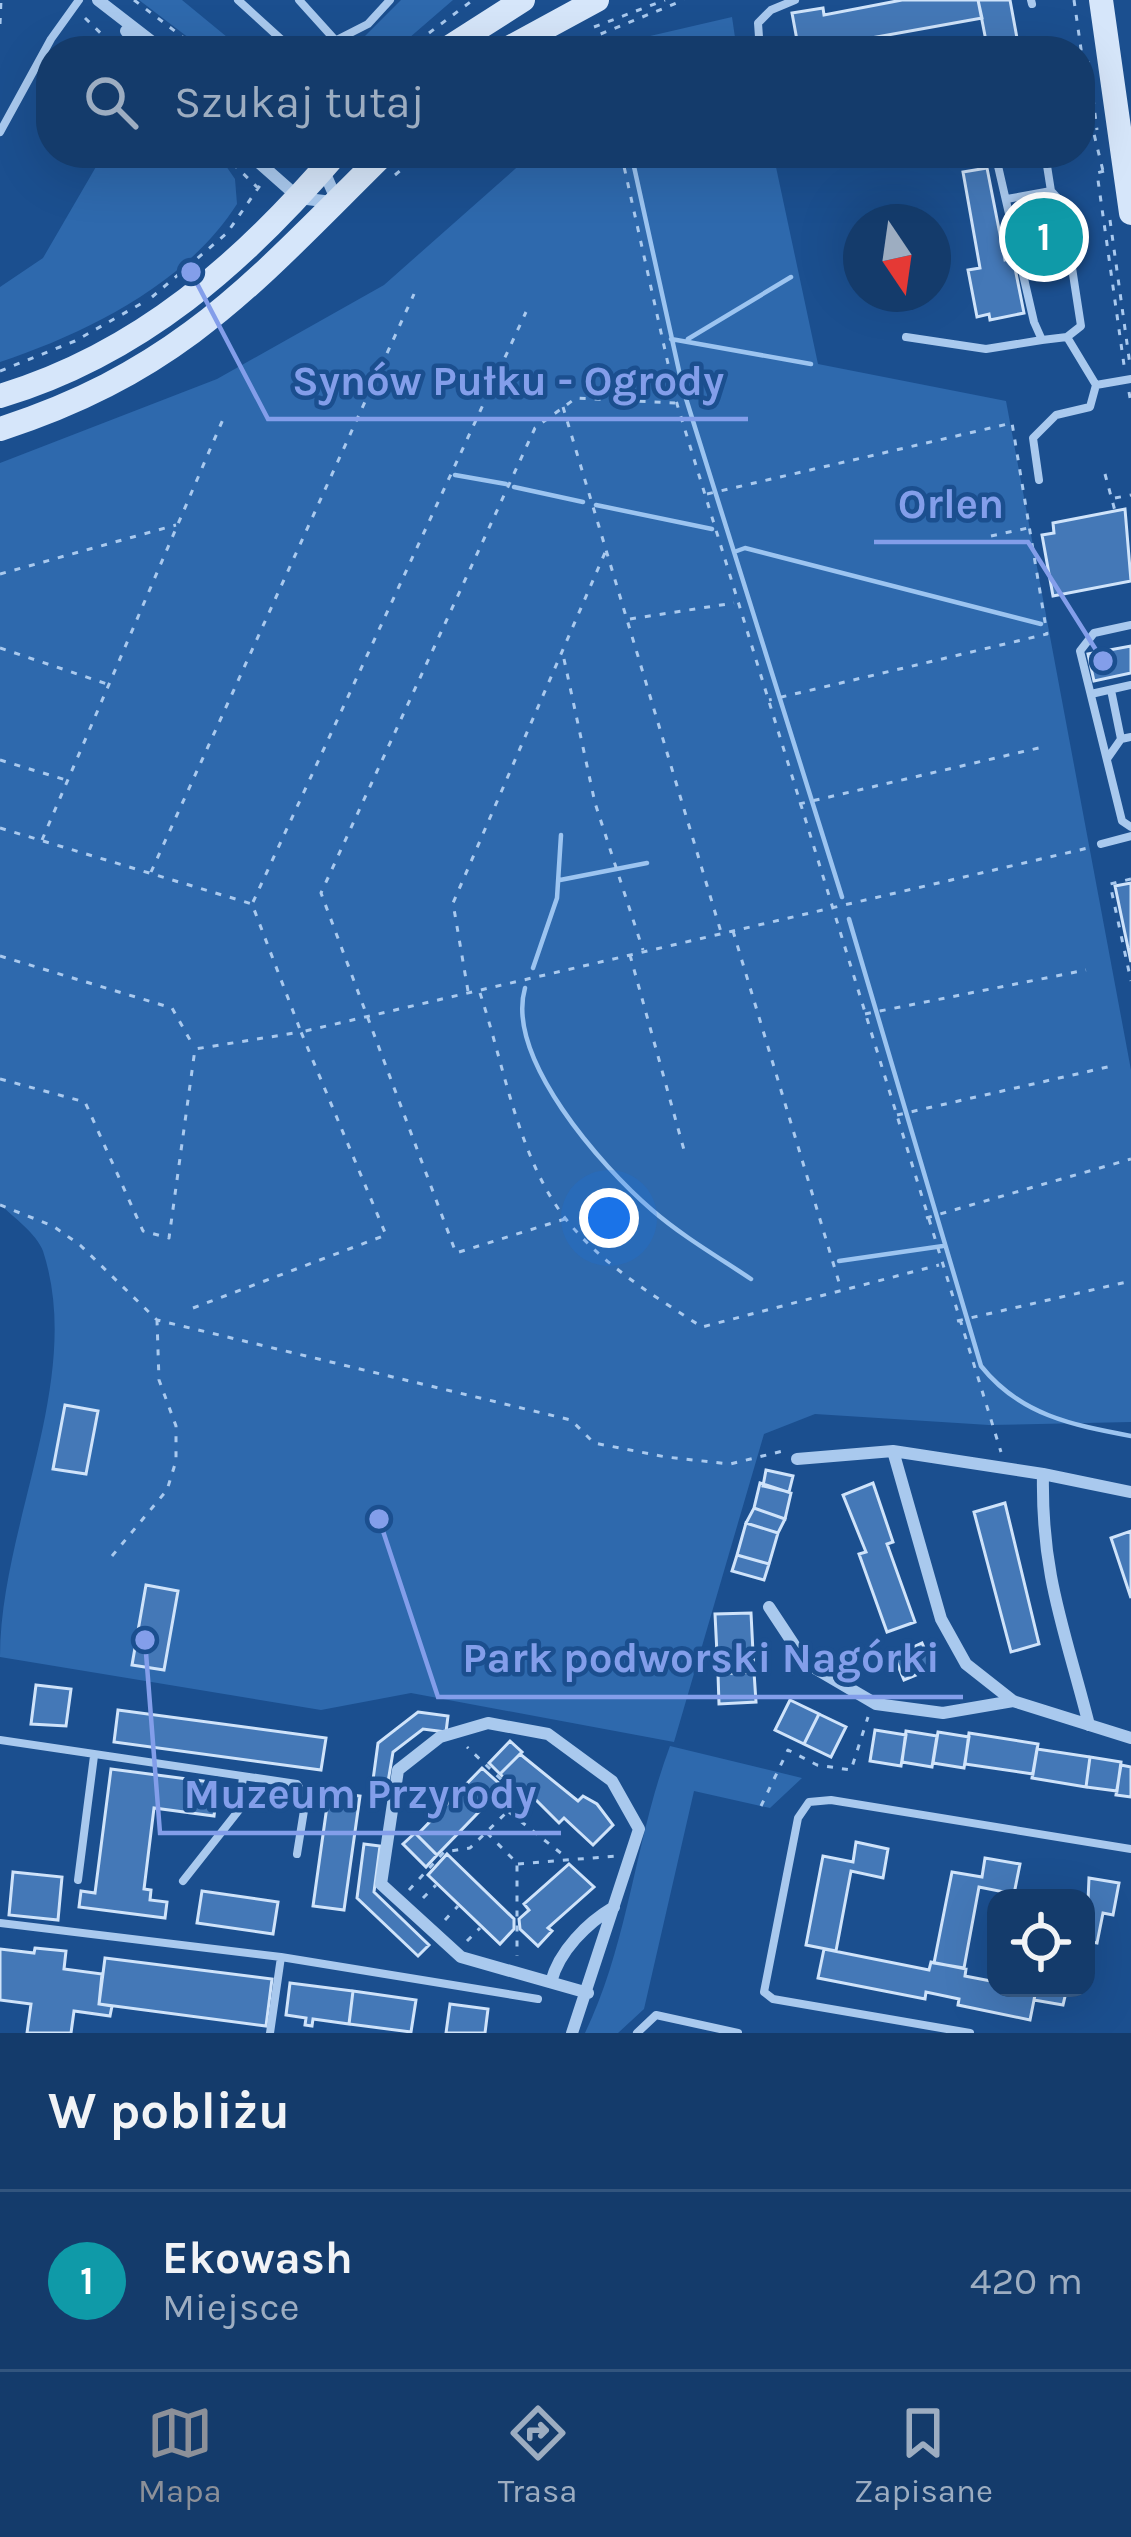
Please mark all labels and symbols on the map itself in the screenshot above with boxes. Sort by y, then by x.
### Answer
pin: 1 [1005,192,1083,282]
north arrow [843,204,951,312]
callout: Synów Pułku - Ogrody [268,341,748,419]
text: Synów Pułku - Ogrody [292,356,724,406]
callout: Orlen [874,464,1028,542]
text: Orlen [898,479,1004,529]
your location [579,1188,639,1248]
callout: Park podworski Nagórki [438,1619,963,1697]
text: Park podworski Nagórki [462,1633,940,1683]
callout: Muzeum Przyrody [160,1755,561,1833]
text: Muzeum Przyrody [184,1769,536,1819]

